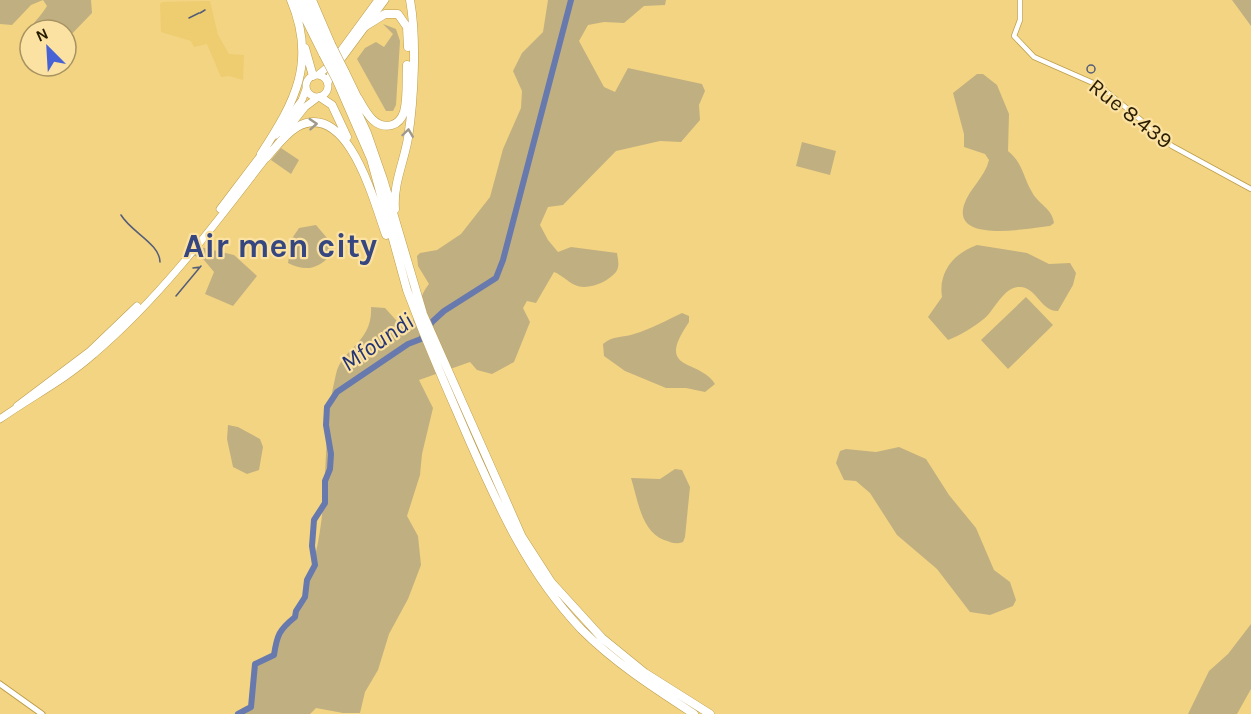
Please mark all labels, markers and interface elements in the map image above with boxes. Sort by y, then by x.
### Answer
north arrow [18,18,78,78]
text: N [33,24,51,46]
street label: Rue 8.439 [1083,73,1177,154]
one-way arrow [309,118,318,131]
one-way arrow [402,129,414,138]
district label: Air men city [183,226,377,266]
water label: Mfoundi [335,307,419,377]

